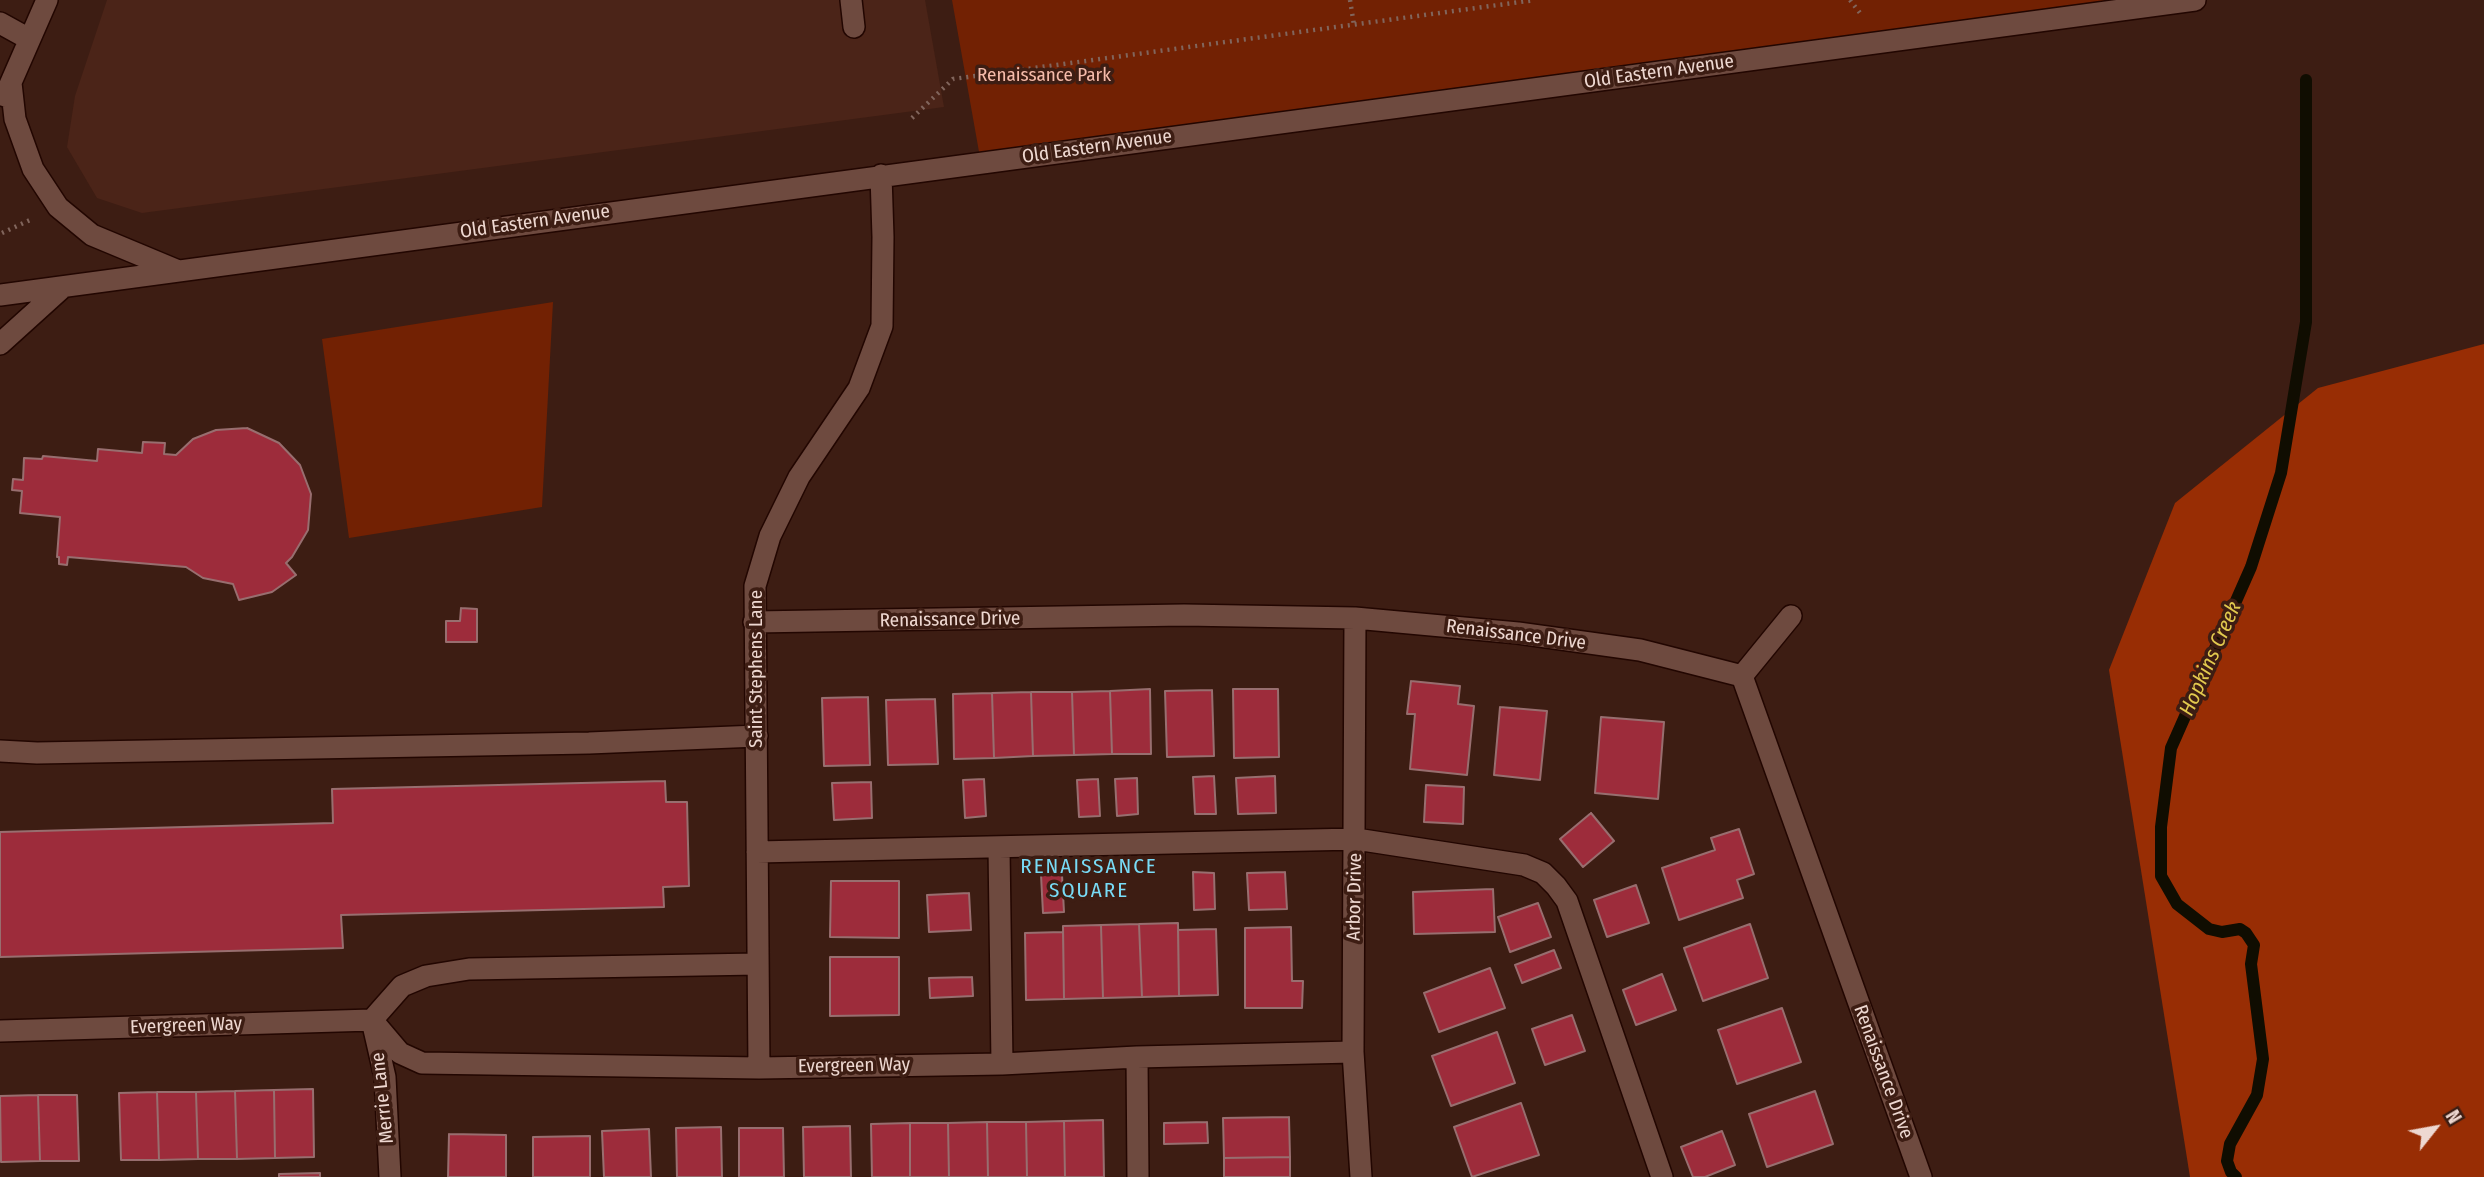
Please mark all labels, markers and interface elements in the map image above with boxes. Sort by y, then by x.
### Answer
street label: Old Eastern Avenue [1583,50,1735,94]
park label: Renaissance Park [977,65,1111,87]
street label: Old Eastern Avenue [1021,125,1173,169]
street label: Old Eastern Avenue [459,200,611,244]
street label: Saint Stephens Lane [746,590,768,748]
water label: Hopkins Creek [2175,598,2247,720]
street label: Renaissance Drive [879,607,1021,633]
street label: Renaissance Drive [1445,615,1587,655]
street label: Arbor Drive [1343,853,1367,941]
district label: RENAISSANCE SQUARE [1022,854,1156,904]
street label: Renaissance Drive [1848,1002,1918,1142]
street label: Evergreen Way [130,1013,242,1039]
street label: Merrie Lane [367,1051,399,1145]
street label: Evergreen Way [798,1054,910,1078]
north arrow [2400,1093,2470,1163]
text: N [2441,1106,2466,1128]

